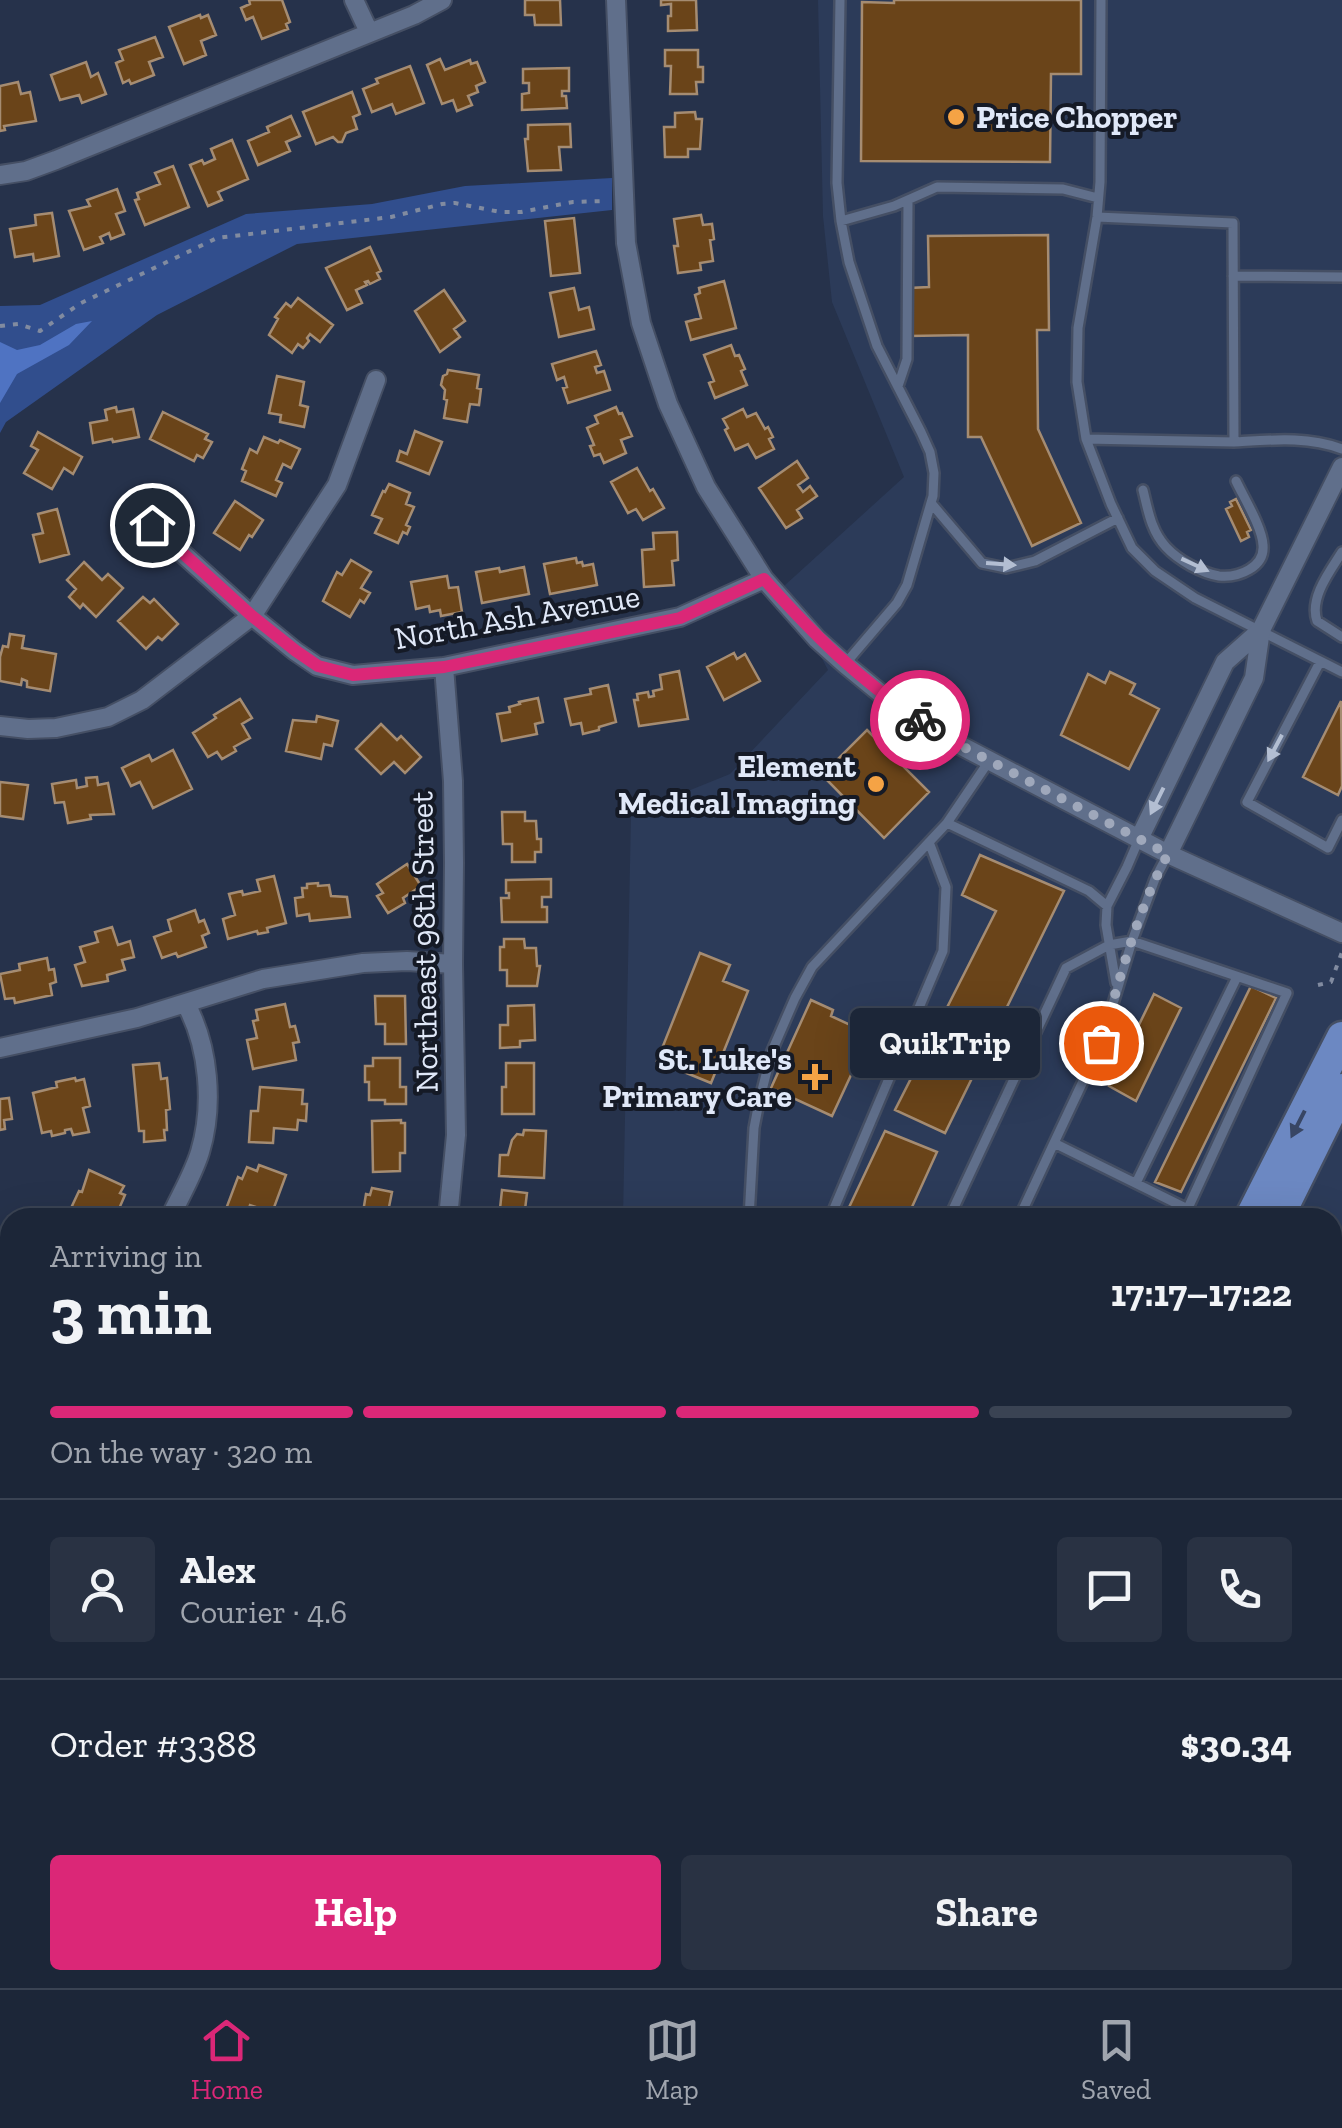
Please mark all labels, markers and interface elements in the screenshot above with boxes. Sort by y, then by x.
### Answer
place label: Price Chopper [976,98,1177,136]
marker: Price Chopper [945,106,967,128]
pin [110,483,195,568]
icon: home [125,498,180,553]
one-way arrow [986,556,1017,572]
one-way arrow [1181,557,1210,574]
street label: North Ash Avenue [391,577,643,657]
courier [870,670,970,770]
icon: bike [893,693,948,748]
one-way arrow [1267,734,1284,763]
place label: Element Medical Imaging [618,747,856,822]
marker: Element Medical Imaging [865,773,887,795]
one-way arrow [1148,787,1165,816]
street label: Northeast 98th Street [402,791,446,1093]
pin [1059,1001,1144,1086]
callout: QuikTrip [851,1008,1041,1078]
icon: bag [1074,1016,1129,1071]
text: QuikTrip [879,1024,1011,1062]
place label: St. Luke's Primary Care [602,1040,792,1115]
marker: St. Luke's Primary Care [802,1064,828,1090]
one-way arrow [1290,1109,1307,1138]
text: Arriving in [50,1237,202,1275]
text: 17:17–17:22 [1111,1270,1292,1316]
text: 3 min [50,1273,212,1351]
text: On the way · 320 m [50,1433,312,1471]
button: person [50,1537,155,1642]
button: chat [1057,1537,1162,1642]
button: phone [1187,1537,1292,1642]
text: Alex [180,1547,256,1593]
text: Courier · 4.6 [180,1593,347,1631]
text: Order #3388 [50,1721,257,1767]
text: $30.34 [1181,1721,1292,1767]
button: Help [50,1855,661,1970]
button: Share [681,1855,1292,1970]
tab: Home [191,2013,263,2106]
tab: Map [645,2013,700,2106]
tab: Saved [1081,2013,1151,2106]

